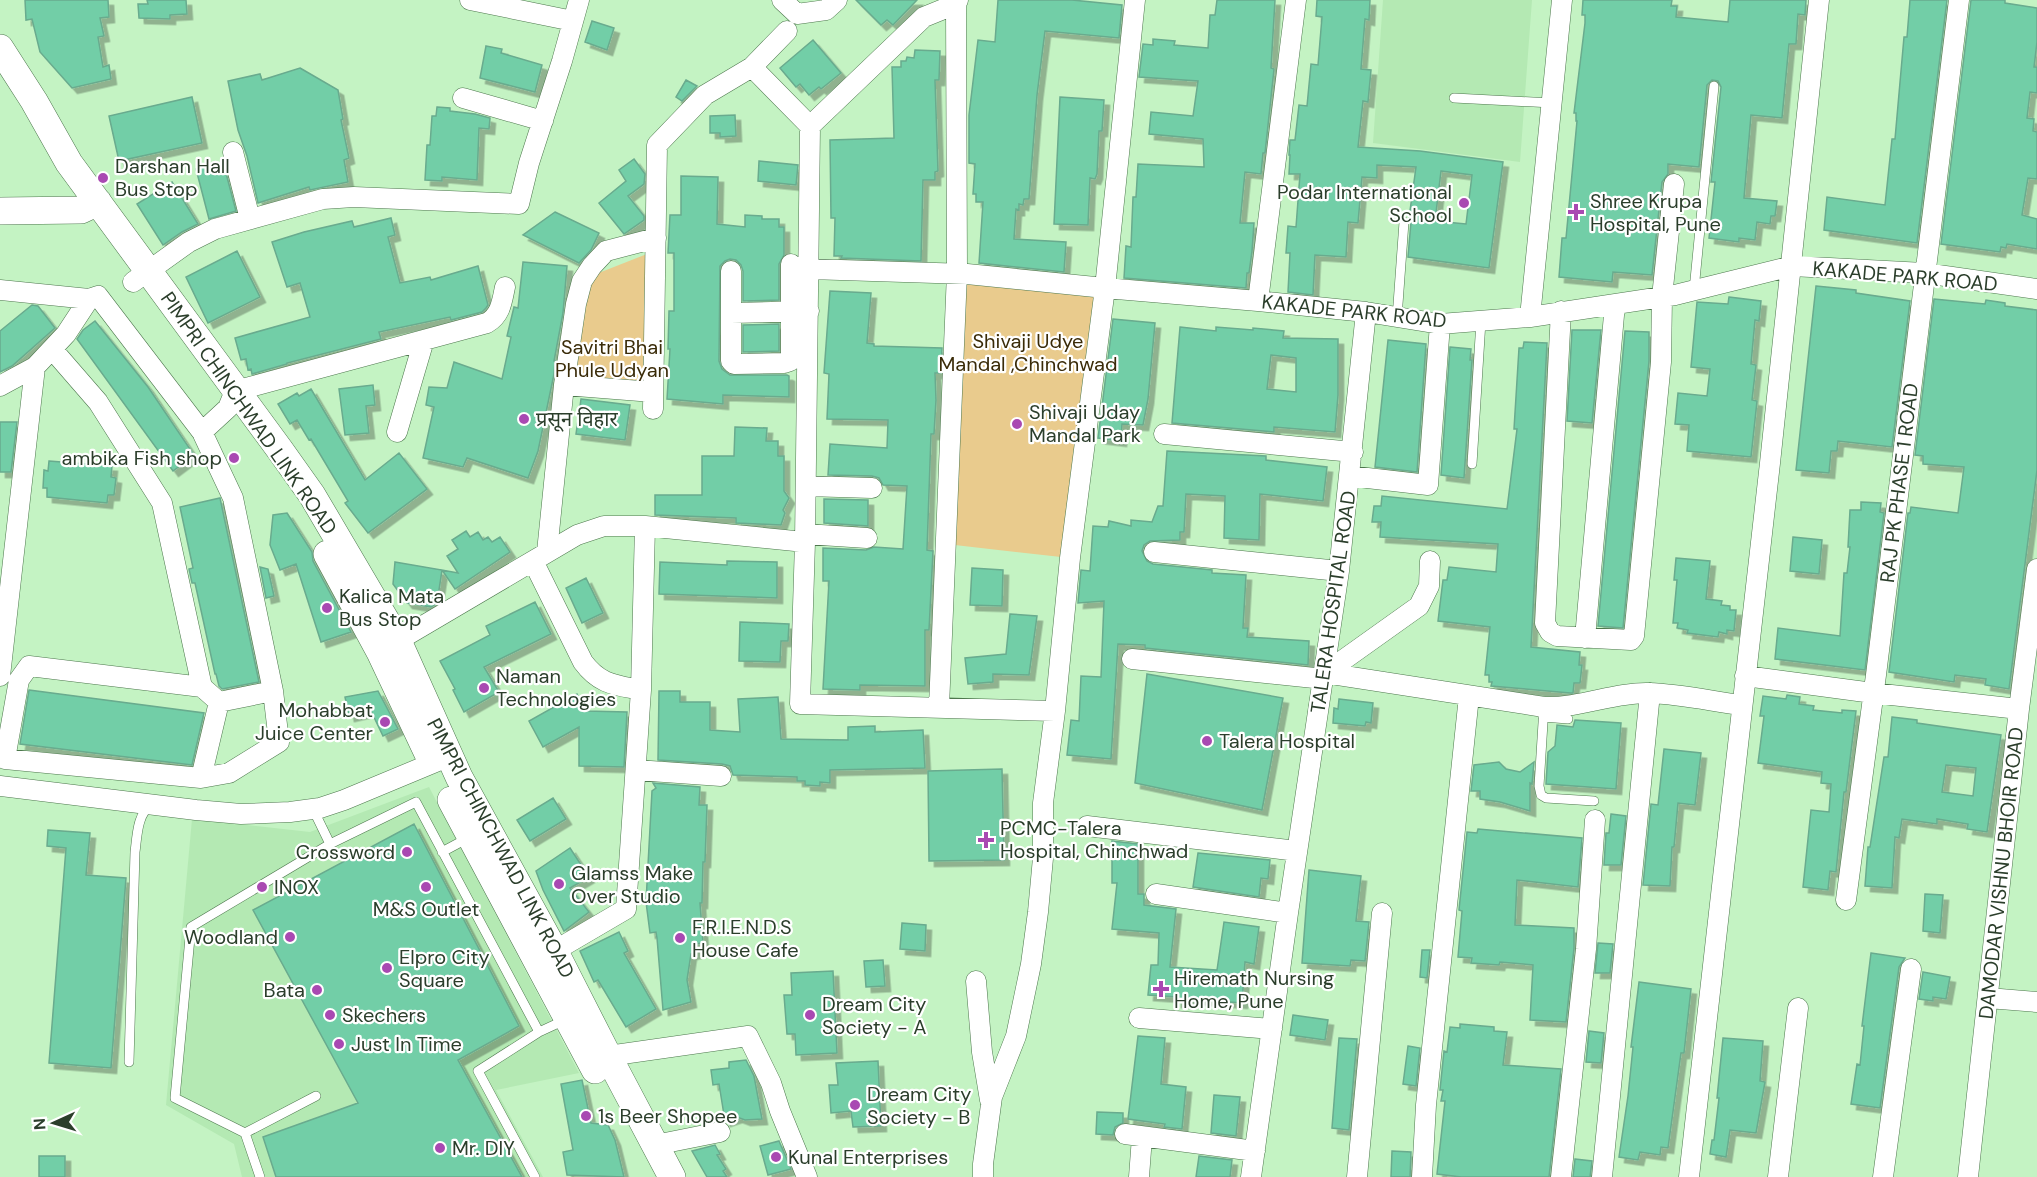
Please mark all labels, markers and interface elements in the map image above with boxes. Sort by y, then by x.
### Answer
place label: Darshan Hall Bus Stop [115,153,230,202]
marker: Darshan Hall Bus Stop [96,171,110,185]
place label: Podar International School [1277,179,1452,228]
place label: Shree Krupa Hospital, Pune [1590,188,1721,237]
marker: Podar International School [1457,196,1471,210]
marker: Shree Krupa Hospital, Pune [1567,203,1585,221]
street label: KAKADE PARK ROAD [1811,255,1999,297]
street label: PIMPRI CHINCHWAD LINK ROAD [155,286,343,540]
street label: KAKADE PARK ROAD [1260,288,1448,334]
park label: Shivaji Udye Mandal ,Chinchwad [939,328,1118,377]
park label: Savitri Bhai Phule Udyan [555,334,669,383]
street label: RAJ PK PHASE 1 ROAD [1874,382,1924,584]
place label: Shivaji Uday Mandal Park [1029,399,1141,448]
place label: प्रसून विहार [536,406,618,432]
marker: प्रसून विहार [517,412,531,426]
marker: Shivaji Uday Mandal Park [1010,417,1024,431]
place label: ambika Fish shop [62,445,222,471]
marker: ambika Fish shop [227,451,241,465]
street label: TALERA HOSPITAL ROAD [1305,489,1361,715]
place label: Kalica Mata Bus Stop [339,583,444,632]
marker: Kalica Mata Bus Stop [320,601,334,615]
place label: Naman Technologies [496,663,616,712]
marker: Naman Technologies [477,681,491,695]
place label: Mohabbat Juice Center [255,697,373,746]
street label: PIMPRI CHINCHWAD LINK ROAD [421,714,581,982]
marker: Mohabbat Juice Center [378,715,392,729]
street label: DAMODAR VISHNU BHOIR ROAD [1973,726,2029,1020]
place label: Talera Hospital [1219,728,1355,754]
marker: Talera Hospital [1200,734,1214,748]
place label: PCMC-Talera Hospital, Chinchwad [1000,815,1188,864]
marker: PCMC-Talera Hospital, Chinchwad [977,831,995,849]
place label: Crossword [296,839,395,865]
marker: Crossword [400,845,414,859]
place label: Glamss Make Over Studio [571,860,693,909]
place label: INOX [274,874,319,900]
marker: Glamss Make Over Studio [552,877,566,891]
marker: INOX [255,880,269,894]
marker: M&S Outlet [419,880,433,894]
place label: M&S Outlet [373,896,479,922]
place label: F.R.I.E.N.D.S House Cafe [692,914,799,963]
place label: Woodland [184,924,278,950]
marker: Woodland [283,930,297,944]
marker: F.R.I.E.N.D.S House Cafe [673,931,687,945]
place label: Elpro City Square [399,944,490,993]
marker: Elpro City Square [380,961,394,975]
place label: Hiremath Nursing Home, Pune [1174,965,1334,1014]
place label: Bata [264,977,305,1003]
marker: Hiremath Nursing Home, Pune [1152,980,1170,998]
marker: Bata [310,983,324,997]
place label: Dream City Society - A [822,991,926,1040]
place label: Skechers [342,1002,426,1028]
marker: Skechers [323,1008,337,1022]
marker: Dream City Society - A [803,1008,817,1022]
place label: Just In Time [351,1031,462,1057]
marker: Just In Time [332,1037,346,1051]
place label: Dream City Society - B [867,1081,971,1130]
north arrow [24,1093,84,1153]
marker: Dream City Society - B [848,1098,862,1112]
place label: 1s Beer Shopee [598,1103,737,1129]
marker: 1s Beer Shopee [579,1109,593,1123]
text: N [29,1117,50,1131]
place label: Mr. DIY [452,1135,515,1161]
marker: Mr. DIY [433,1141,447,1155]
place label: Kunal Enterprises [788,1144,948,1170]
marker: Kunal Enterprises [769,1150,783,1164]

